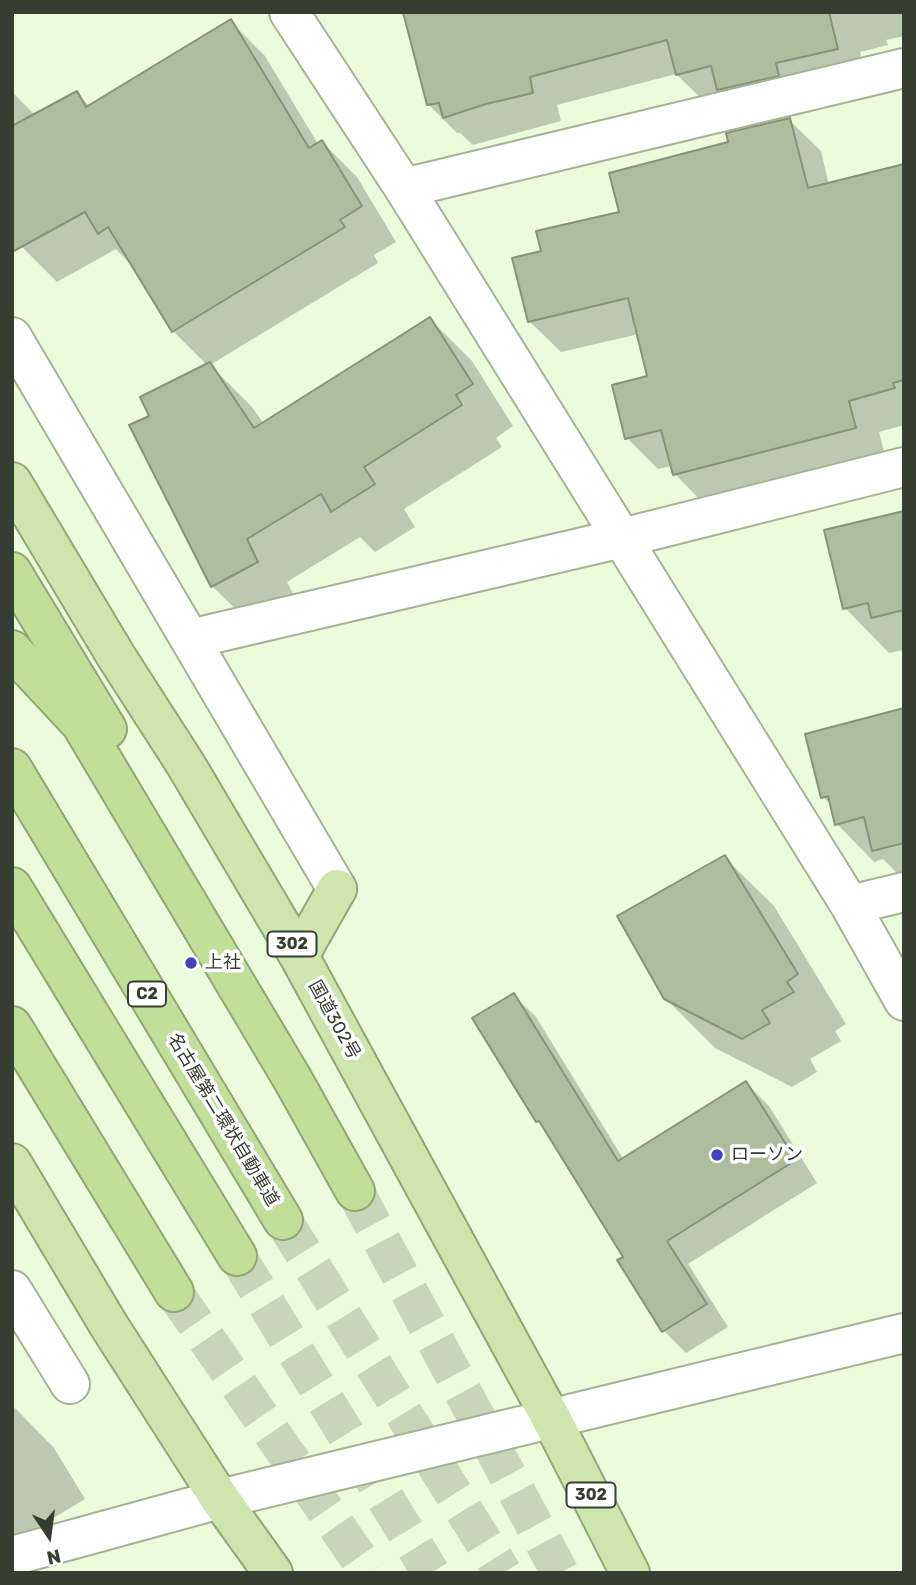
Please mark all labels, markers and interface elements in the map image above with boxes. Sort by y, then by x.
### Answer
road number: 302 [268,932,316,956]
place label: 上社 [205,952,241,974]
marker: 上社 [183,955,199,971]
street label: 国道302号 [304,977,364,1063]
road number: C2 [128,982,166,1006]
street label: 名古屋第二環状自動車道 [163,1030,283,1210]
place label: ローソン [731,1144,803,1166]
marker: ローソン [709,1147,725,1163]
road number: 302 [566,1483,616,1508]
north arrow [14,1501,84,1571]
text: N [45,1544,63,1570]

